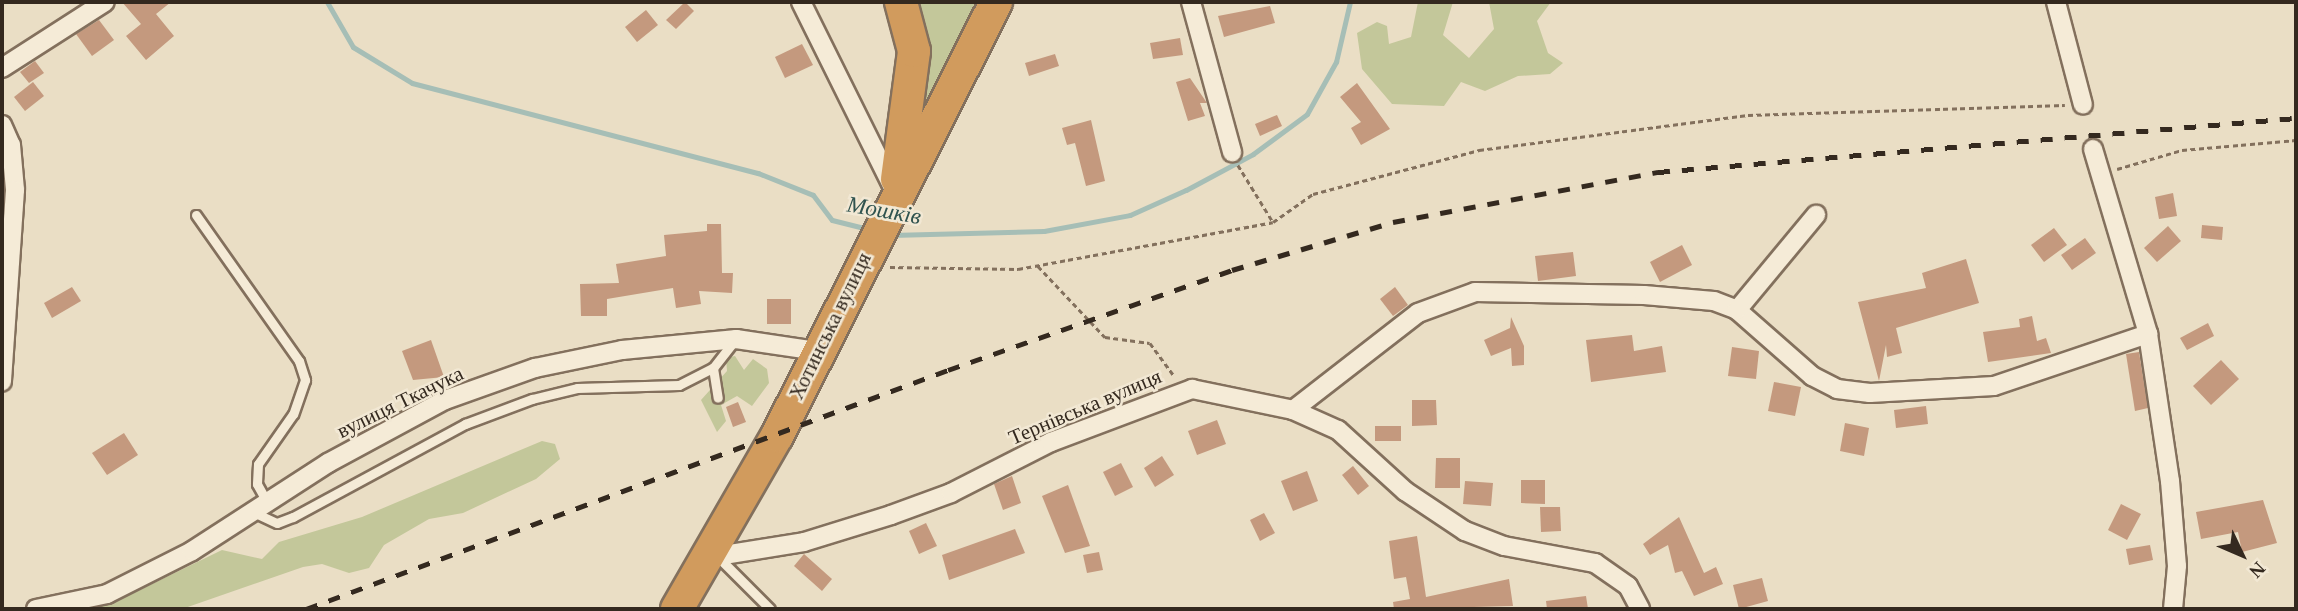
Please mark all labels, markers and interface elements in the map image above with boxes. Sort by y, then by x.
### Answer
water label: Мошків [845,191,923,231]
street label: Хотинська вулиця [784,248,876,404]
street label: вулиця Ткачука [333,361,467,443]
street label: Тернівська вулиця [1005,363,1165,451]
north arrow [2207,520,2277,590]
text: N [2245,558,2270,582]

